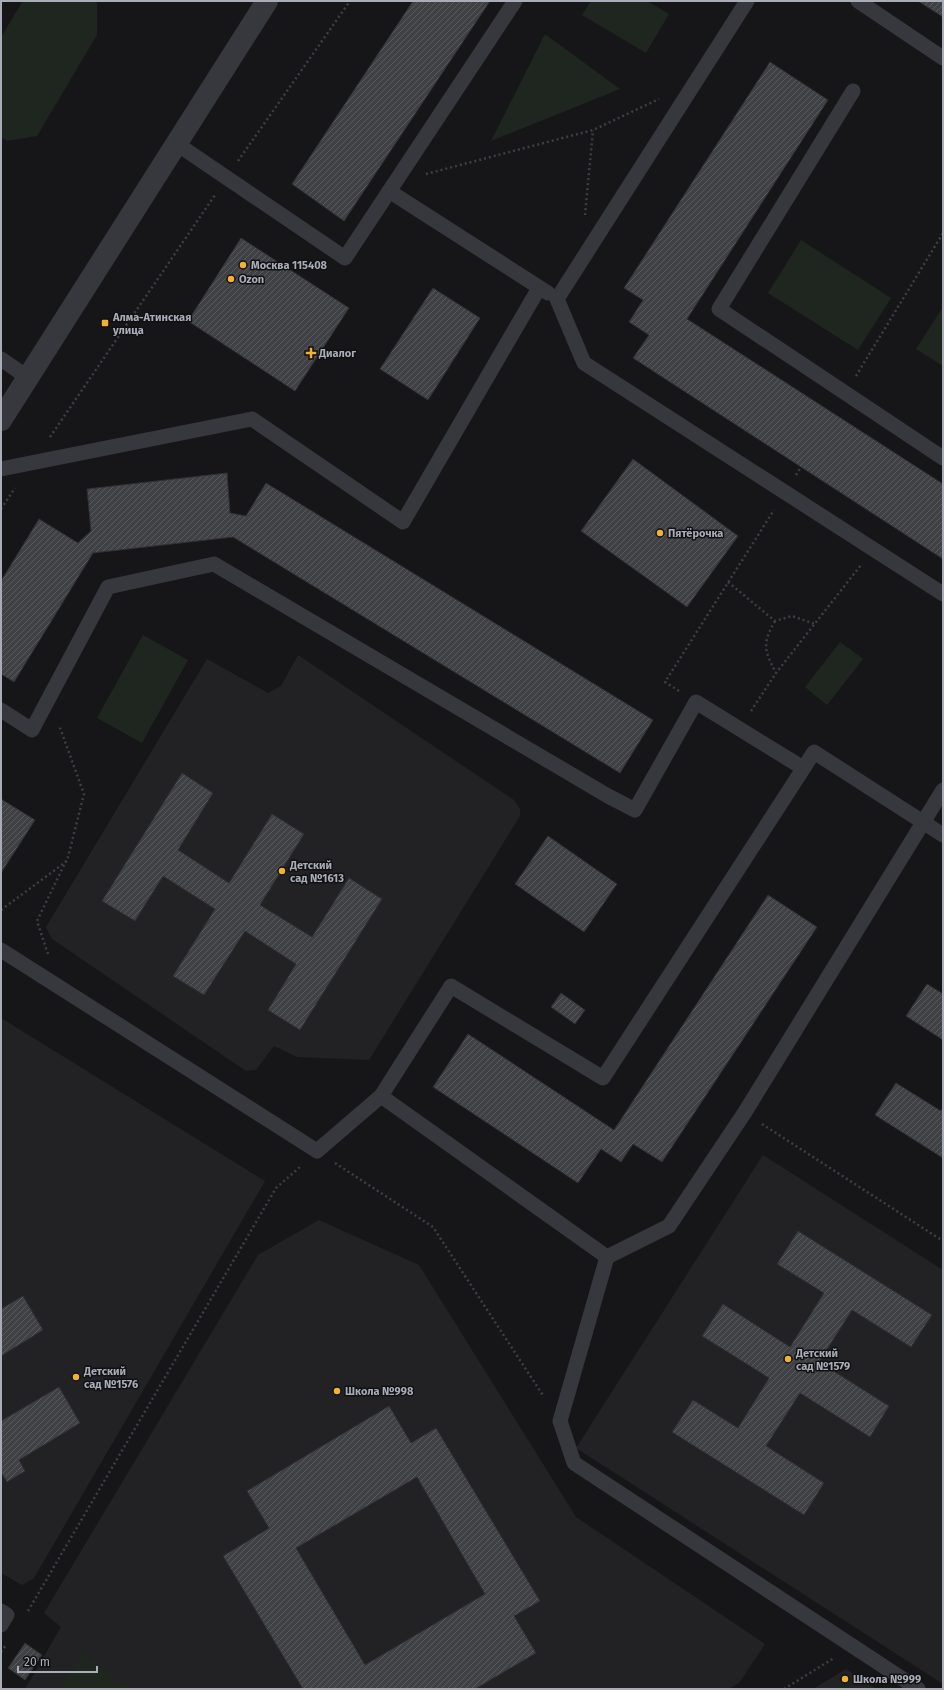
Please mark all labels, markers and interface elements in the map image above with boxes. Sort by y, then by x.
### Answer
place label: Москва 115408 [251,259,328,272]
marker: Москва 115408 [238,260,248,270]
place label: Ozon [239,273,264,286]
marker: Ozon [226,274,236,284]
place label: Алма-Атинская улица [112,311,191,337]
marker: Алма-Атинская улица [100,318,110,328]
place label: Диалог [318,347,356,360]
marker: Диалог [306,348,316,358]
place label: Пятёрочка [668,527,723,540]
marker: Пятёрочка [655,528,665,538]
place label: Детский сад №1613 [289,859,344,885]
marker: Детский сад №1613 [277,866,287,876]
place label: Детский сад №1579 [795,1347,850,1373]
marker: Детский сад №1579 [783,1354,793,1364]
place label: Детский сад №1576 [83,1365,138,1391]
marker: Детский сад №1576 [71,1372,81,1382]
place label: Школа №998 [345,1385,414,1398]
marker: Школа №998 [332,1386,342,1396]
scale bar [18,1648,97,1674]
text: 20 m [24,1655,50,1669]
place label: Школа №999 [853,1673,921,1686]
marker: Школа №999 [840,1674,850,1684]

